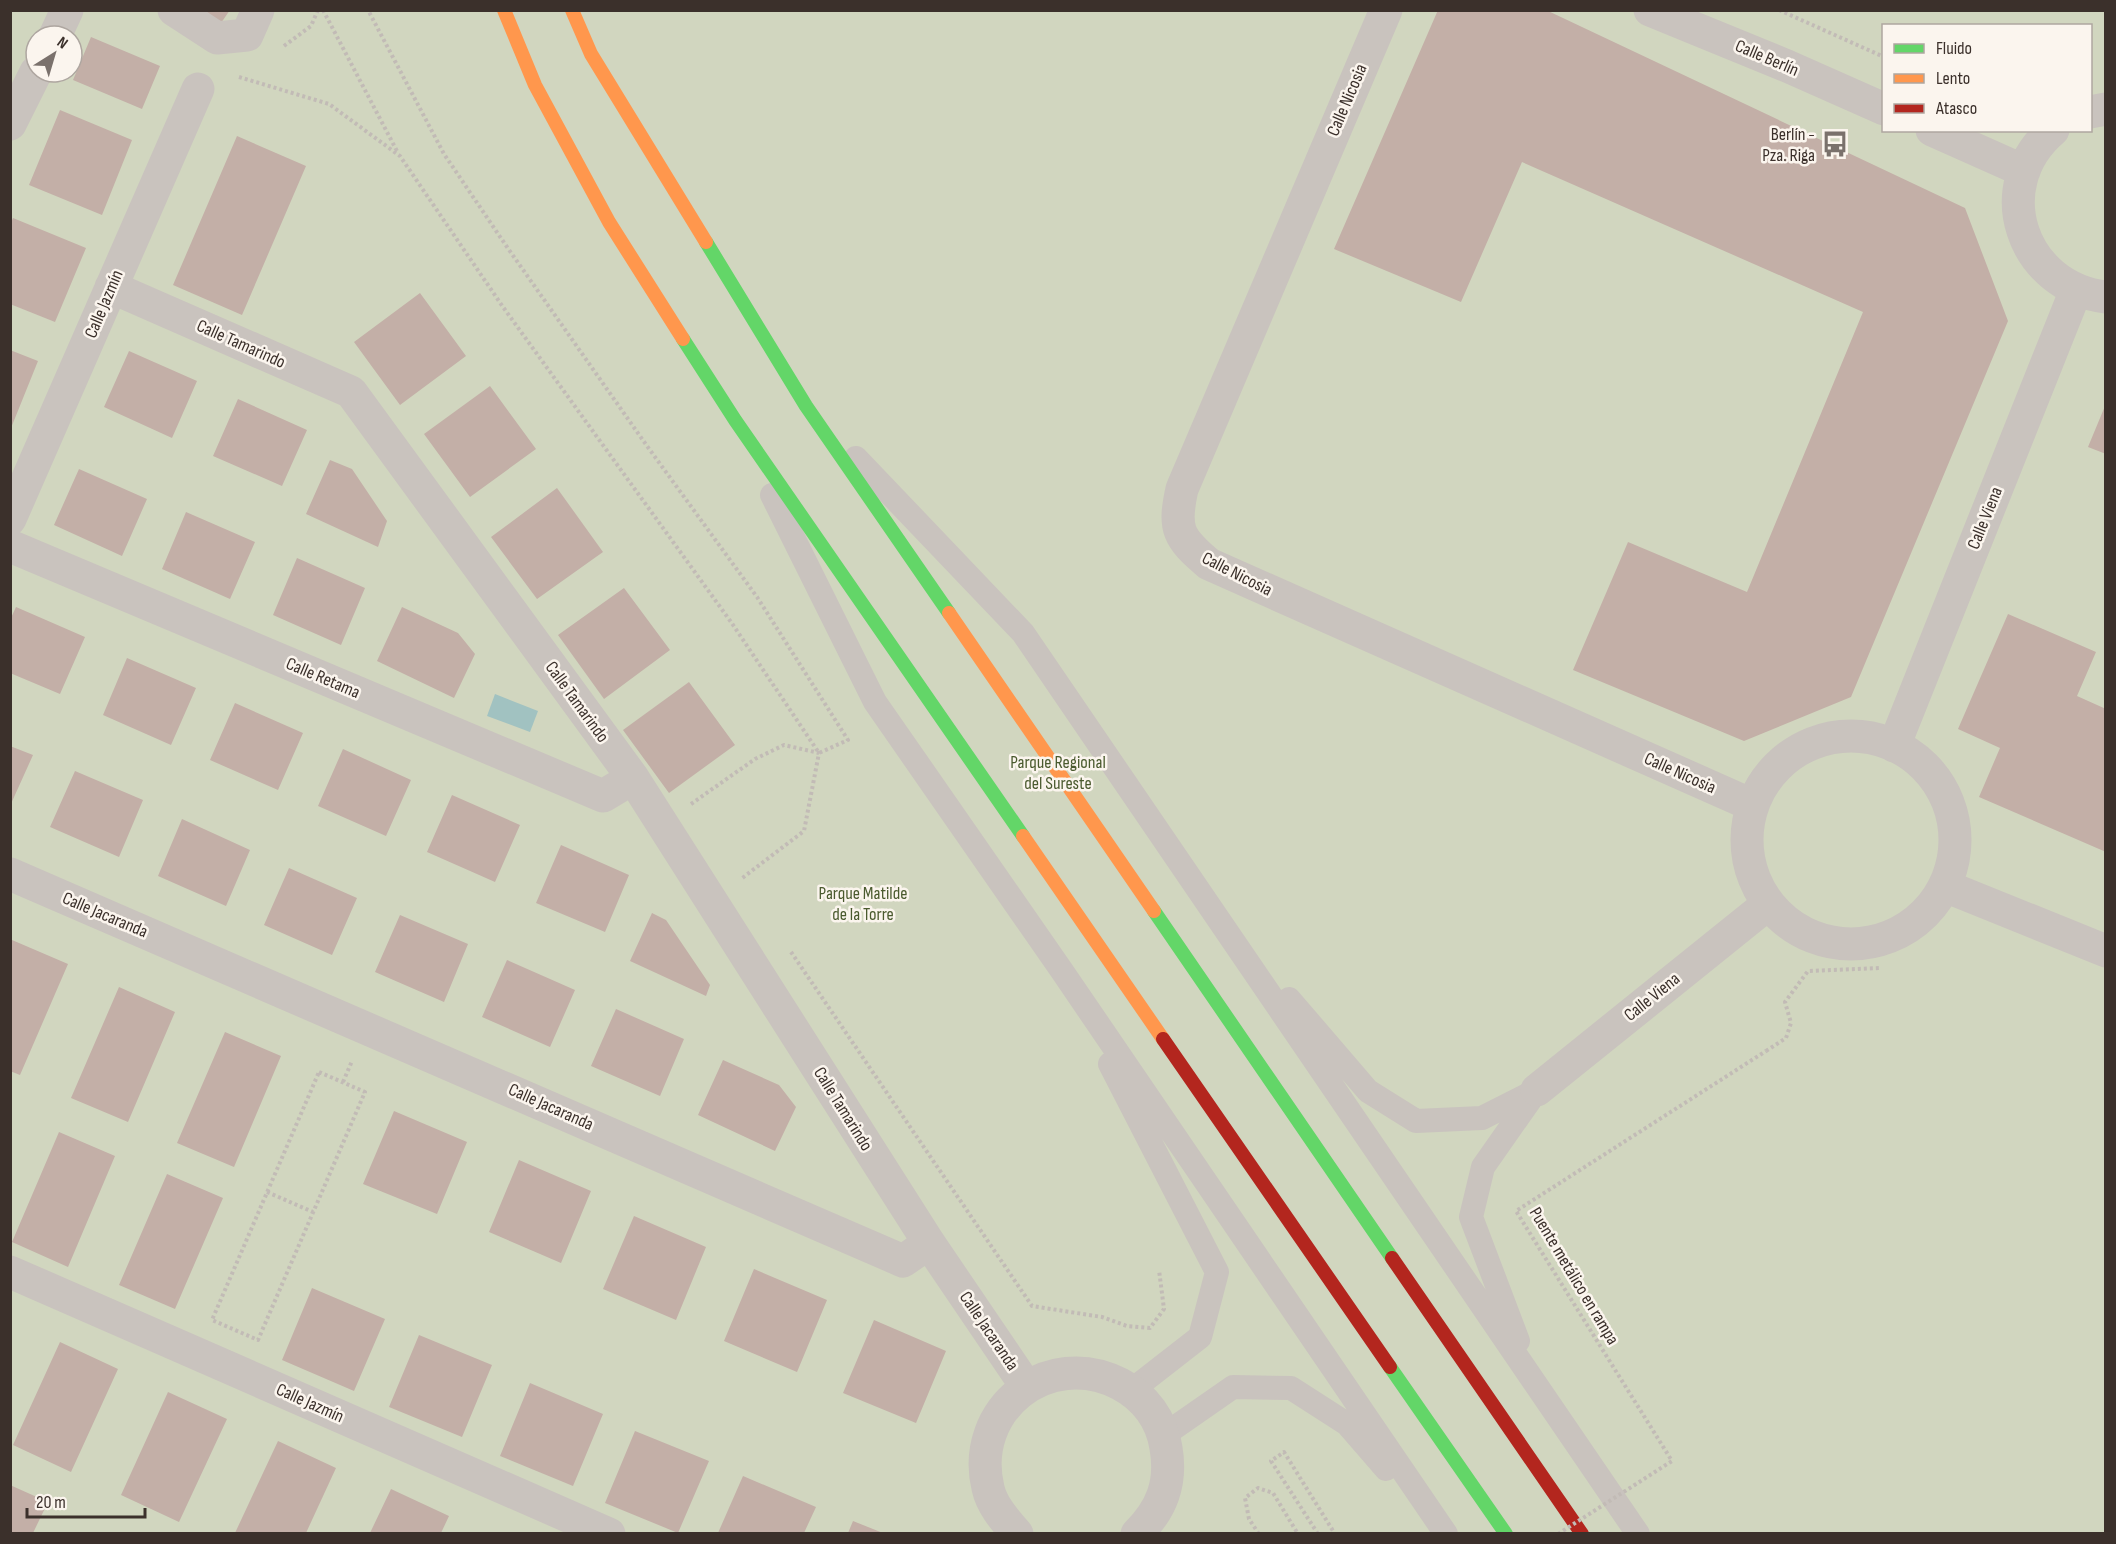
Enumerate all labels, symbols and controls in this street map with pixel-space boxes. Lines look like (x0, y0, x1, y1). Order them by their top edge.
north arrow (24, 24, 84, 84)
legend (1882, 24, 2092, 132)
text: N (53, 33, 71, 53)
street label: Calle Berlín (1732, 35, 1802, 81)
text: Fluido (1936, 38, 1972, 59)
street label: Calle Nicosia (1322, 61, 1372, 139)
text: Lento (1936, 68, 1970, 89)
text: Atasco (1935, 98, 1977, 119)
place label: Berlín - Pza. Riga (1762, 124, 1815, 166)
bus stop icon: Berlín - Pza. Riga (1820, 129, 1850, 159)
street label: Calle Jazmín (80, 267, 128, 341)
street label: Calle Tamarindo (193, 315, 289, 373)
street label: Calle Viena (1963, 484, 2007, 552)
street label: Calle Nicosia (1198, 547, 1276, 601)
street label: Calle Retama (283, 653, 363, 703)
street label: Calle Tamarindo (541, 657, 613, 747)
street label: Calle Nicosia (1641, 748, 1719, 798)
park label: Parque Regional del Sureste (1010, 752, 1106, 794)
park label: Parque Matilde de la Torre (819, 883, 907, 925)
street label: Calle Jacaranda (59, 888, 151, 942)
street label: Calle Viena (1620, 968, 1684, 1026)
street label: Calle Tamarindo (809, 1063, 877, 1155)
street label: Calle Jacaranda (505, 1079, 597, 1135)
street label: Puente metálico en rampa (1525, 1203, 1623, 1349)
street label: Calle Jacaranda (955, 1288, 1023, 1374)
street label: Calle Jazmín (273, 1379, 347, 1427)
scale bar (27, 1481, 146, 1519)
text: 20 m (36, 1492, 66, 1513)

